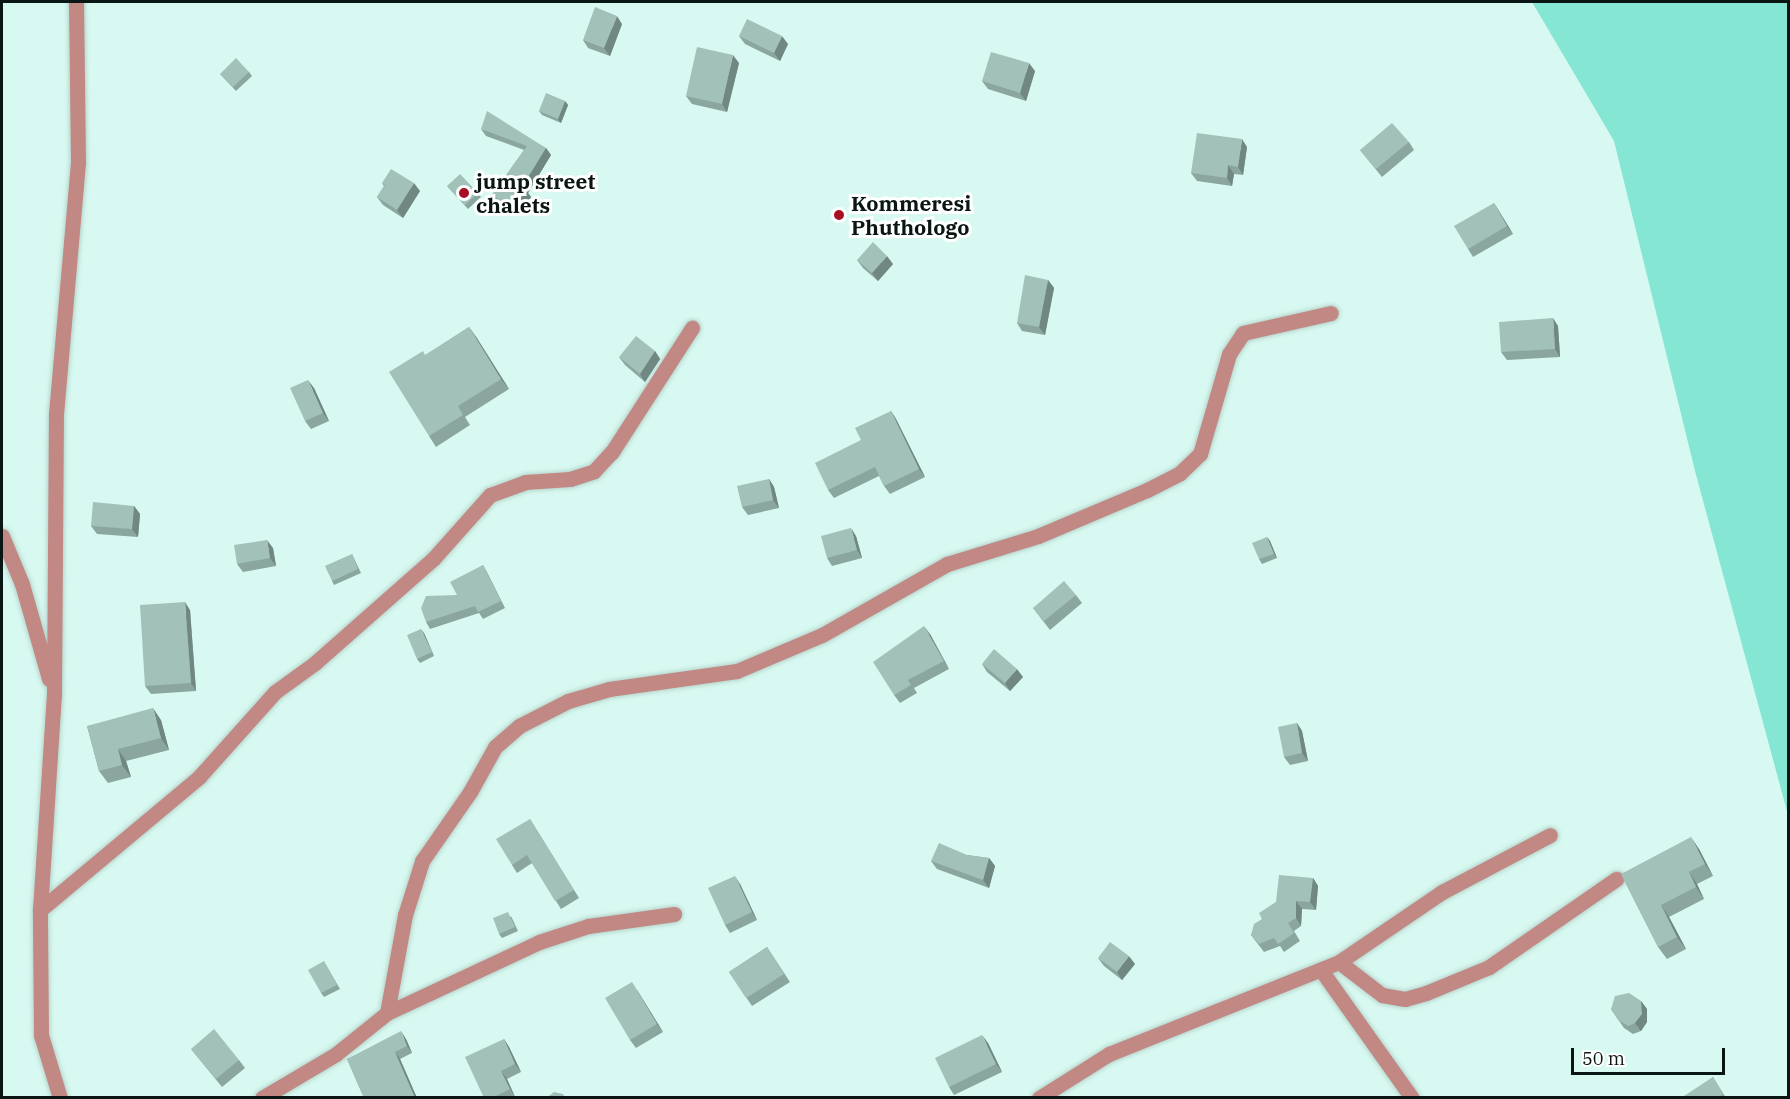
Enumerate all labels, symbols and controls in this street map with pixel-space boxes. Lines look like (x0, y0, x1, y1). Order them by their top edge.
place label: jump street chalets (476, 168, 595, 218)
marker: jump street chalets (457, 186, 471, 200)
place label: Kommeresi Phuthologo (851, 190, 971, 240)
marker: Kommeresi Phuthologo (832, 208, 846, 222)
scale bar (1574, 1036, 1728, 1074)
text: 50 m (1582, 1047, 1625, 1070)

